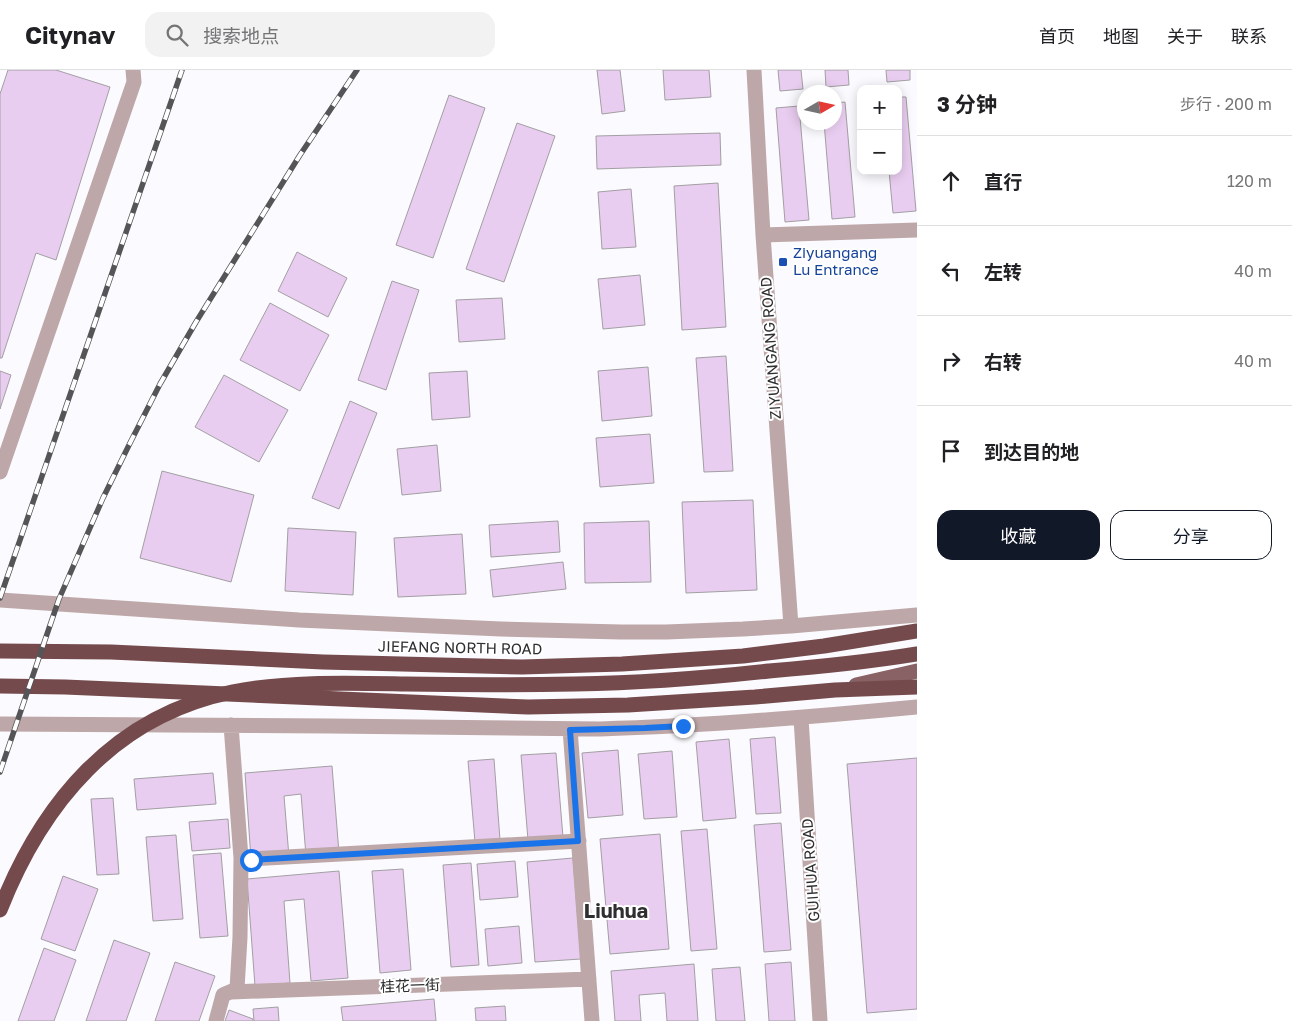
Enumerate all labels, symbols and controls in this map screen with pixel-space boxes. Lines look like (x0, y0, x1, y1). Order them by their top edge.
search box (145, 12, 495, 57)
text: Citynav (25, 20, 115, 49)
icon: search (163, 21, 191, 49)
text: 搜索地点 (203, 24, 279, 47)
text: 首页 (1039, 25, 1075, 47)
text: 地图 (1103, 25, 1139, 47)
text: 关于 (1167, 25, 1203, 47)
text: 联系 (1231, 25, 1267, 47)
north arrow (797, 85, 842, 130)
map controls (857, 85, 902, 175)
button: + (857, 85, 902, 130)
text: 3 分钟 (937, 91, 997, 117)
text: 步行 · 200 m (1180, 94, 1272, 114)
button: − (857, 130, 902, 175)
icon: ahead (937, 167, 965, 195)
text: 直行 (984, 170, 1022, 193)
text: 120 m (1227, 171, 1272, 191)
place label: Ziyuangang Lu Entrance (793, 243, 879, 278)
marker: Ziyuangang Lu Entrance (777, 256, 789, 268)
icon: left (937, 257, 965, 285)
text: 左转 (984, 260, 1022, 283)
text: 40 m (1234, 261, 1272, 281)
street label: ZIYUANGANG ROAD (756, 276, 784, 420)
icon: right (937, 347, 965, 375)
text: 右转 (984, 350, 1022, 373)
text: 40 m (1234, 351, 1272, 371)
icon: arrive (937, 437, 965, 465)
text: 到达目的地 (984, 440, 1079, 463)
button: 收藏 (937, 510, 1100, 560)
button: 分享 (1110, 510, 1272, 560)
street label: JIEFANG NORTH ROAD (378, 637, 542, 657)
route end (672, 715, 695, 738)
street label: GUIHUA ROAD (797, 818, 823, 922)
route start (240, 849, 263, 872)
district label: Liuhua (584, 898, 648, 922)
street label: 桂花一街 (380, 975, 440, 995)

